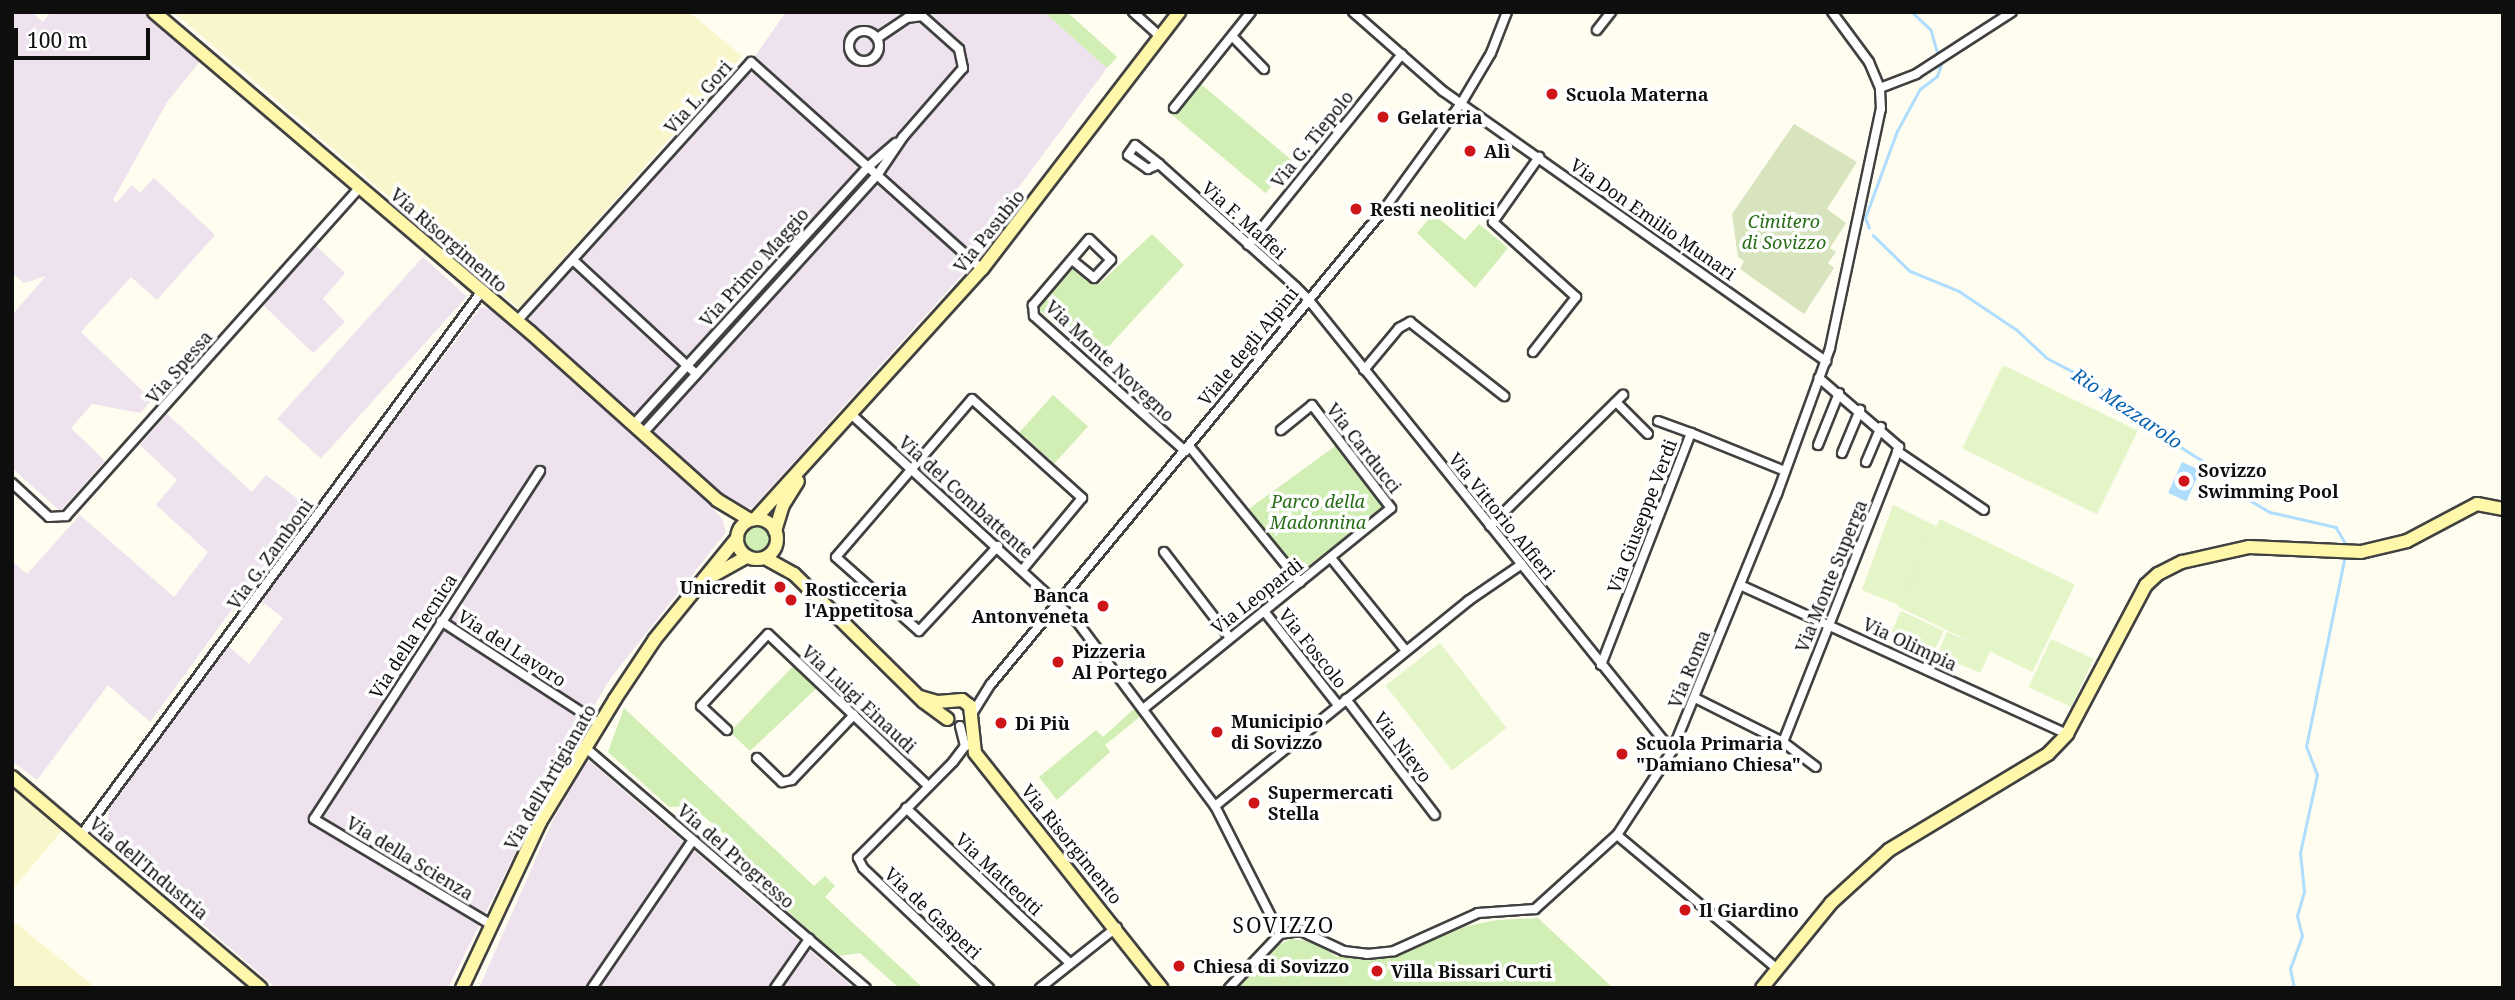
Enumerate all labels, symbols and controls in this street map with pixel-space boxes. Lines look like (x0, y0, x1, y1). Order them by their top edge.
scale bar (18, 14, 154, 58)
text: 100 m (27, 26, 88, 54)
street label: Via L. Gori (660, 56, 736, 138)
place label: Scuola Materna (1566, 83, 1709, 105)
street label: Via G. Tiepolo (1266, 86, 1358, 192)
marker: Scuola Materna (1544, 86, 1560, 102)
place label: Gelateria (1397, 106, 1482, 128)
marker: Gelateria (1375, 109, 1391, 125)
place label: Alì (1484, 140, 1510, 162)
marker: Alì (1462, 143, 1478, 159)
street label: Via Don Emilio Munari (1566, 154, 1740, 284)
street label: Via F. Maffei (1198, 177, 1290, 263)
street label: Via Risorgimento (386, 183, 512, 297)
street label: Via Pasubio (949, 185, 1029, 277)
place label: Resti neolitici (1370, 198, 1496, 220)
marker: Resti neolitici (1348, 201, 1364, 217)
street label: Via Primo Maggio (695, 203, 813, 331)
park label: Cimitero di Sovizzo (1742, 211, 1826, 254)
street label: Viale degli Alpini (1193, 282, 1303, 410)
street label: Via Monte Novegno (1041, 296, 1179, 426)
street label: Via Spessa (141, 326, 217, 408)
water label: Rio Mezzarolo (2068, 364, 2186, 454)
street label: Via Carducci (1322, 399, 1406, 497)
street label: Via del Combattente (894, 431, 1038, 563)
street label: Via Giuseppe Verdi (1603, 436, 1681, 596)
street label: Via Vittorio Alfieri (1444, 448, 1560, 584)
place label: Sovizzo Swimming Pool (2198, 460, 2339, 503)
marker: Sovizzo Swimming Pool (2176, 473, 2192, 489)
park label: Parco della Madonnina (1270, 491, 1366, 534)
street label: Via G. Zamboni (223, 495, 317, 613)
street label: Via Monte Superga (1791, 497, 1871, 655)
street label: Via Leopardi (1207, 553, 1307, 639)
street label: Via della Tecnica (365, 570, 461, 702)
place label: Unicredit (680, 576, 766, 598)
marker: Unicredit (772, 579, 788, 595)
place label: Rosticceria l'Appetitosa (805, 579, 914, 622)
place label: Banca Antonveneta (971, 585, 1089, 628)
marker: Rosticceria l'Appetitosa (783, 592, 799, 608)
marker: Banca Antonveneta (1095, 598, 1111, 614)
street label: Via Foscolo (1274, 604, 1352, 692)
street label: Via del Lavoro (454, 605, 570, 691)
street label: Via Olimpia (1859, 613, 1961, 675)
street label: Via Roma (1664, 627, 1714, 711)
street label: Via Luigi Einaudi (797, 641, 921, 757)
place label: Pizzeria Al Portego (1072, 641, 1167, 684)
marker: Pizzeria Al Portego (1050, 654, 1066, 670)
street label: Via dell'Artigianato (500, 700, 600, 854)
street label: Via Nievo (1370, 707, 1436, 787)
place label: Municipio di Sovizzo (1231, 711, 1323, 754)
place label: Di Più (1015, 712, 1070, 734)
marker: Di Più (993, 715, 1009, 731)
marker: Municipio di Sovizzo (1209, 724, 1225, 740)
place label: Scuola Primaria "Damiano Chiesa" (1636, 733, 1801, 776)
marker: Scuola Primaria "Damiano Chiesa" (1614, 746, 1630, 762)
street label: Via Risorgimento (1017, 780, 1127, 908)
place label: Supermercati Stella (1268, 782, 1393, 824)
marker: Supermercati Stella (1246, 795, 1262, 811)
street label: Via del Progresso (673, 799, 799, 913)
street label: Via dell'Industria (85, 812, 213, 924)
street label: Via della Scienza (343, 812, 477, 904)
street label: Via Matteotti (951, 828, 1047, 920)
street label: Via de Gasperi (880, 863, 986, 963)
place label: Il Giardino (1699, 899, 1799, 921)
marker: Il Giardino (1677, 902, 1693, 918)
district label: SOVIZZO (1233, 912, 1335, 938)
place label: Chiesa di Sovizzo (1193, 955, 1349, 977)
marker: Chiesa di Sovizzo (1171, 958, 1187, 974)
place label: Villa Bissari Curti (1391, 960, 1552, 982)
marker: Villa Bissari Curti (1369, 963, 1385, 979)

